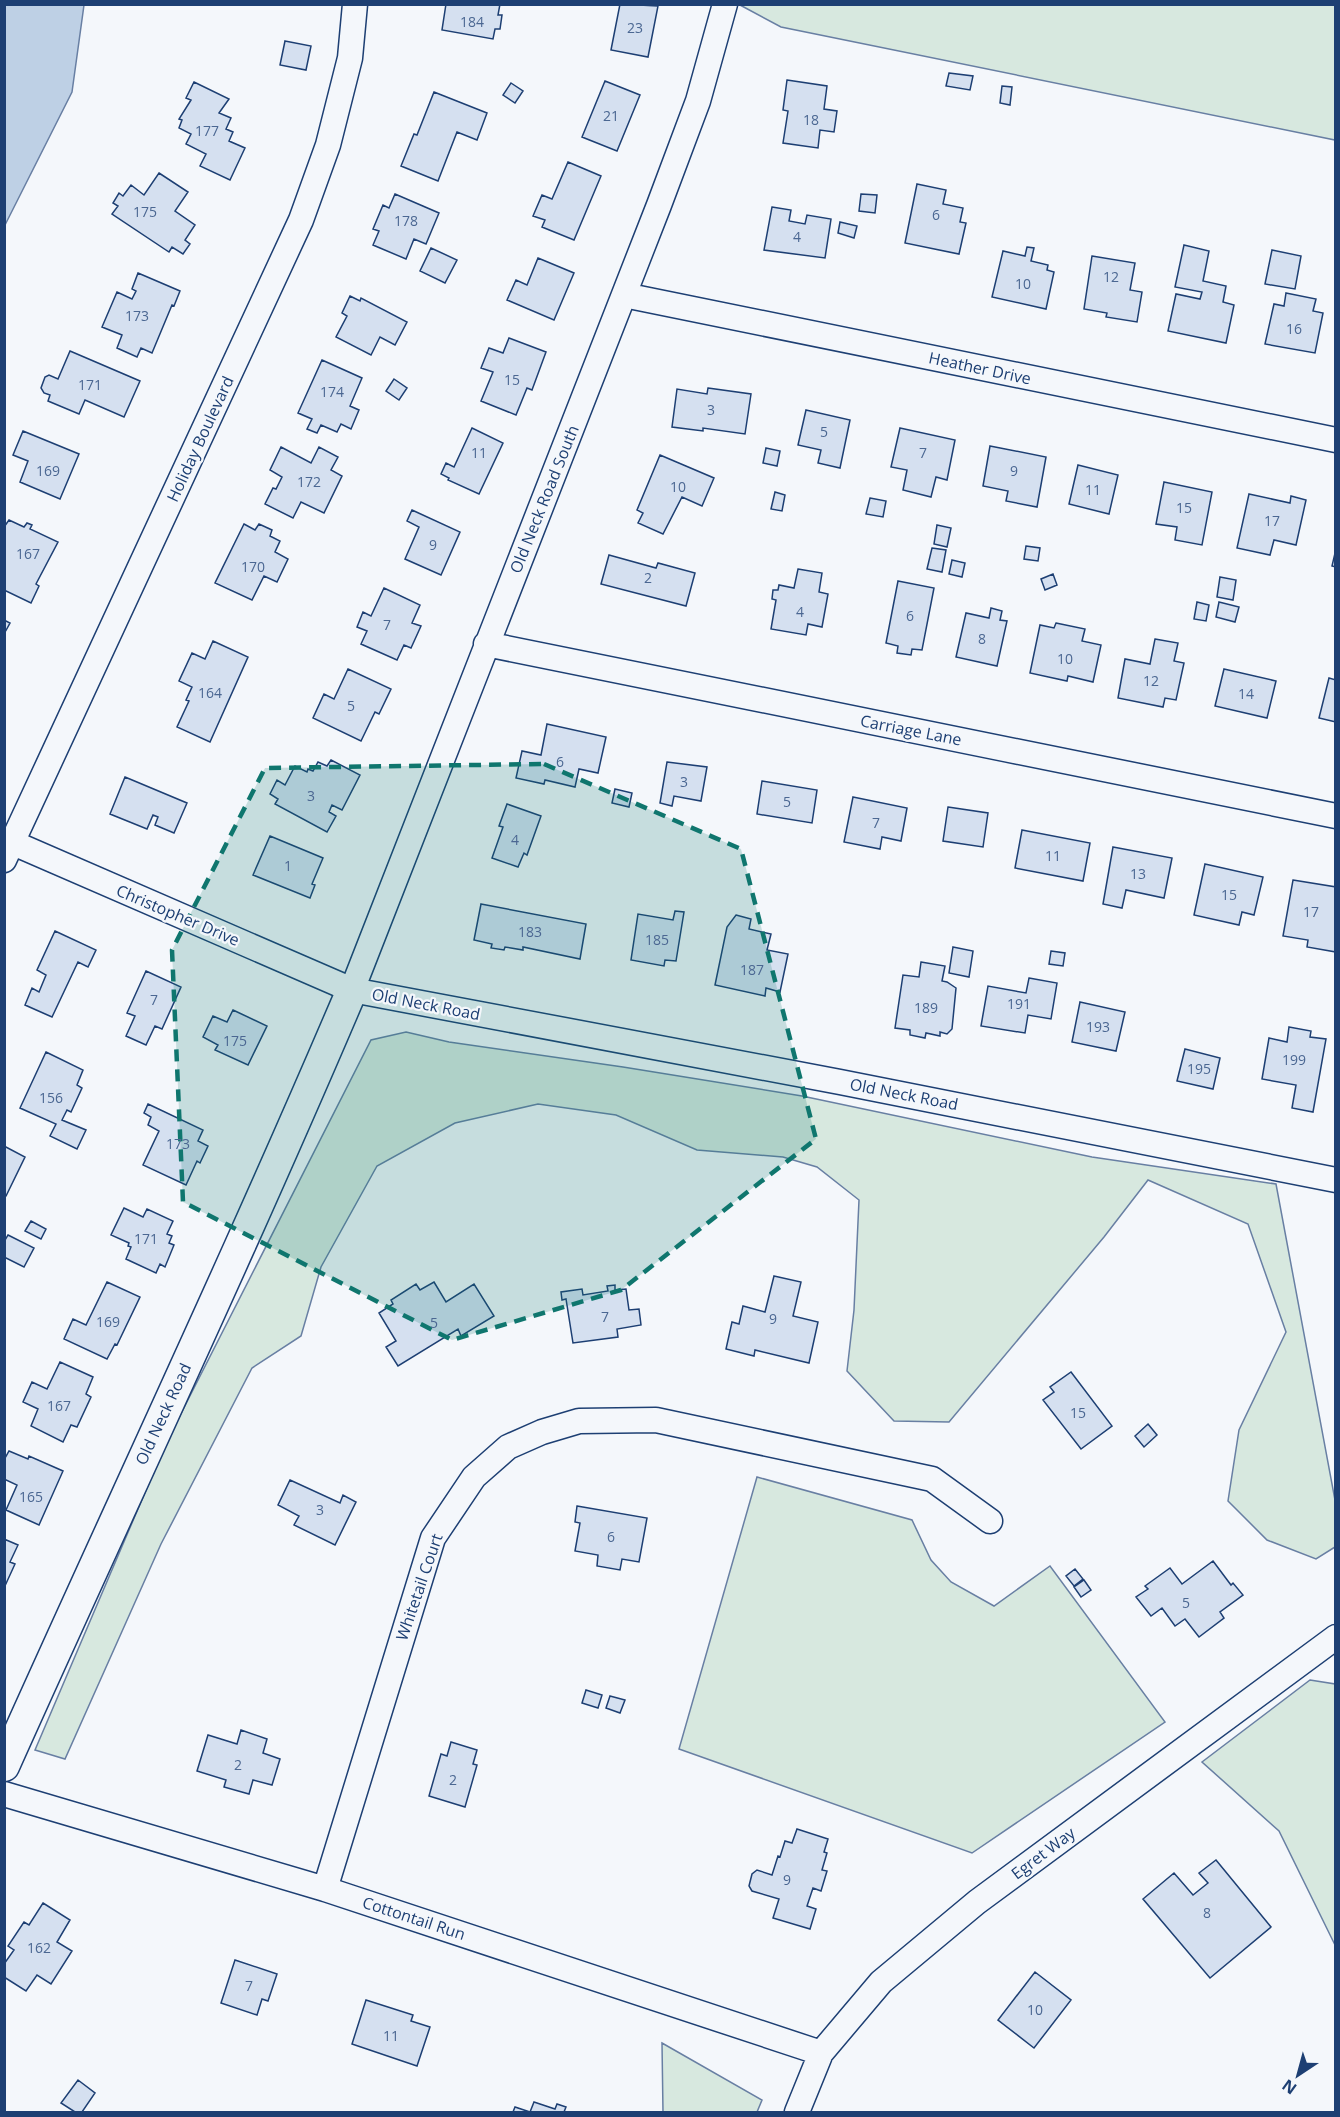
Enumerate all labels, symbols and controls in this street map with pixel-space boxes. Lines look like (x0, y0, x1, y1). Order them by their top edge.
house number: 184 (460, 12, 484, 31)
house number: 23 (627, 18, 643, 37)
house number: 21 (603, 106, 619, 125)
house number: 18 (803, 110, 819, 129)
house number: 177 (195, 121, 219, 140)
house number: 175 (133, 202, 157, 221)
house number: 6 (932, 205, 940, 224)
house number: 178 (394, 211, 418, 230)
house number: 4 (793, 227, 801, 246)
house number: 12 (1103, 267, 1119, 286)
house number: 10 (1015, 274, 1031, 293)
house number: 173 (125, 306, 149, 325)
house number: 16 (1286, 319, 1302, 338)
street label: Heather Drive (927, 346, 1033, 390)
house number: 15 (504, 370, 520, 389)
street label: Holiday Boulevard (161, 373, 239, 505)
house number: 171 (78, 375, 102, 394)
house number: 174 (320, 382, 344, 401)
house number: 3 (707, 400, 715, 419)
street label: Old Neck Road South (504, 422, 584, 576)
house number: 5 (820, 422, 828, 441)
house number: 11 (471, 443, 487, 462)
house number: 7 (919, 443, 927, 462)
house number: 169 (36, 461, 60, 480)
house number: 9 (1010, 461, 1018, 480)
house number: 172 (297, 472, 321, 491)
house number: 10 (670, 477, 686, 496)
house number: 11 (1085, 480, 1101, 499)
house number: 15 (1176, 498, 1192, 517)
house number: 17 (1264, 511, 1280, 530)
house number: 9 (429, 535, 437, 554)
house number: 167 (16, 544, 40, 563)
house number: 170 (241, 557, 265, 576)
house number: 2 (644, 568, 652, 587)
house number: 4 (796, 602, 804, 621)
house number: 6 (906, 606, 914, 625)
house number: 7 (383, 615, 391, 634)
house number: 8 (978, 629, 986, 648)
house number: 10 (1057, 649, 1073, 668)
house number: 12 (1143, 671, 1159, 690)
house number: 164 (198, 683, 222, 702)
house number: 14 (1238, 684, 1254, 703)
house number: 5 (347, 696, 355, 715)
street label: Carriage Lane (858, 709, 964, 751)
house number: 6 (556, 752, 564, 771)
house number: 3 (680, 772, 688, 791)
house number: 3 (307, 786, 315, 805)
house number: 5 (783, 792, 791, 811)
house number: 7 (872, 813, 880, 832)
house number: 4 (511, 830, 519, 849)
house number: 11 (1045, 846, 1061, 865)
house number: 1 (284, 856, 292, 875)
house number: 13 (1130, 864, 1146, 883)
street label: Christopher Drive (113, 879, 243, 951)
house number: 15 (1221, 885, 1237, 904)
house number: 17 (1303, 902, 1319, 921)
house number: 183 (518, 922, 542, 941)
house number: 185 (645, 930, 669, 949)
house number: 187 (740, 960, 764, 979)
street label: Old Neck Road (370, 983, 482, 1025)
house number: 7 (150, 990, 158, 1009)
house number: 191 (1007, 994, 1031, 1013)
house number: 189 (914, 998, 938, 1017)
house number: 193 (1086, 1017, 1110, 1036)
house number: 175 (223, 1031, 247, 1050)
house number: 199 (1282, 1050, 1306, 1069)
house number: 195 (1187, 1059, 1211, 1078)
street label: Old Neck Road (848, 1073, 960, 1115)
house number: 156 (39, 1088, 63, 1107)
house number: 173 (166, 1134, 190, 1153)
house number: 171 (134, 1229, 158, 1248)
house number: 7 (601, 1307, 609, 1326)
house number: 9 (769, 1309, 777, 1328)
house number: 169 (96, 1312, 120, 1331)
house number: 5 (430, 1313, 438, 1332)
street label: Old Neck Road (130, 1360, 196, 1468)
house number: 167 (47, 1396, 71, 1415)
house number: 15 (1070, 1403, 1086, 1422)
house number: 165 (19, 1487, 43, 1506)
house number: 3 (316, 1500, 324, 1519)
house number: 6 (607, 1527, 615, 1546)
street label: Whitetail Court (390, 1530, 448, 1643)
house number: 5 (1182, 1593, 1190, 1612)
house number: 2 (234, 1755, 242, 1774)
house number: 2 (449, 1770, 457, 1789)
street label: Egret Way (1007, 1821, 1080, 1884)
house number: 9 (783, 1870, 791, 1889)
street label: Cottontail Run (360, 1891, 468, 1945)
house number: 8 (1203, 1903, 1211, 1922)
house number: 162 (27, 1938, 51, 1957)
house number: 7 (245, 1976, 253, 1995)
house number: 10 (1027, 2000, 1043, 2019)
house number: 11 (383, 2026, 399, 2045)
north arrow (1268, 2045, 1328, 2105)
text: N (1277, 2074, 1301, 2100)

